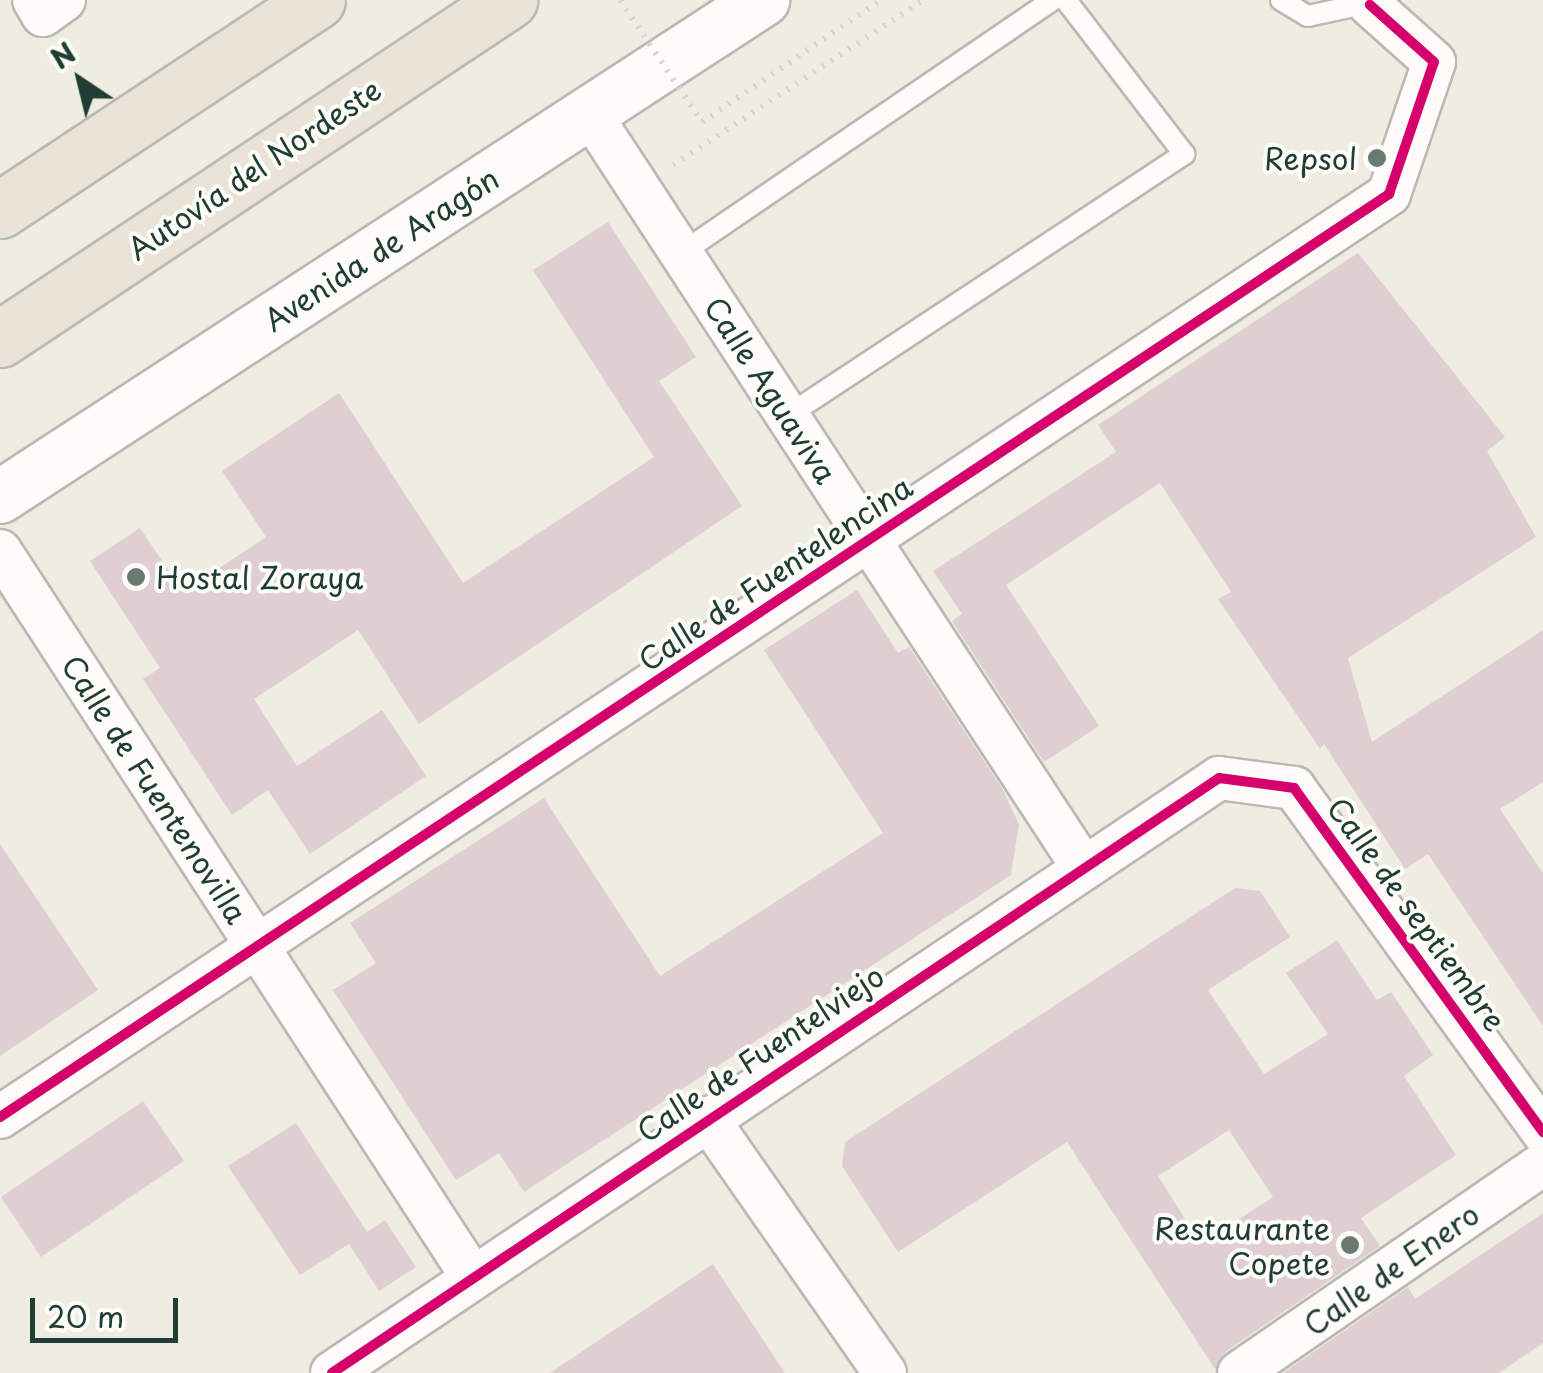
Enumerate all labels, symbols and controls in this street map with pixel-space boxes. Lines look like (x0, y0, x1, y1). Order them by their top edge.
north arrow (30, 30, 130, 130)
text: N (41, 31, 84, 79)
street label: Autovía del Nordeste (119, 70, 389, 268)
place label: Repsol (1264, 140, 1357, 176)
marker: Repsol (1366, 147, 1388, 169)
street label: Avenida de Aragón (257, 159, 505, 339)
street label: Calle Aguaviva (698, 291, 844, 489)
street label: Calle de Fuentelencina (630, 467, 920, 679)
place label: Hostal Zoraya (156, 559, 364, 595)
marker: Hostal Zoraya (125, 566, 147, 588)
street label: Calle de Fuentenovilla (54, 647, 256, 931)
street label: Calle de septiembre (1319, 789, 1515, 1039)
street label: Calle de Fuentelviejo (628, 956, 892, 1150)
street label: Calle de Enero (1295, 1194, 1487, 1344)
place label: Restaurante Copete (1154, 1210, 1330, 1280)
marker: Restaurante Copete (1339, 1234, 1361, 1256)
scale bar (35, 1278, 182, 1340)
text: 20 m (47, 1293, 124, 1338)

